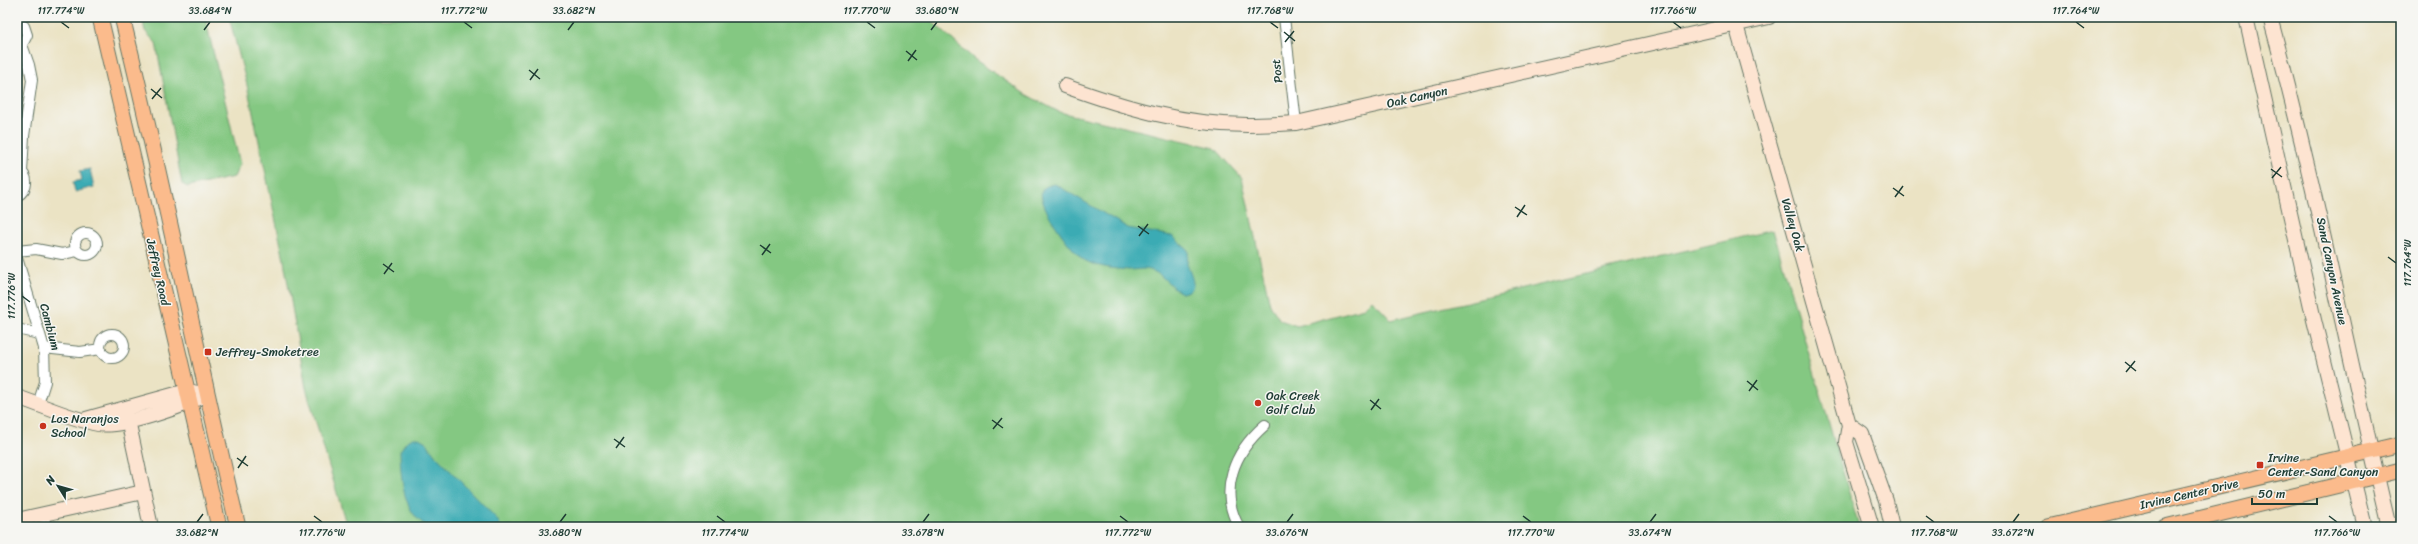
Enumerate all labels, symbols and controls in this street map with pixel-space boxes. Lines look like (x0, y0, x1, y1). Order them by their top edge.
text: 117.774°W (38, 2, 85, 20)
text: 33.684°N (188, 2, 232, 20)
text: 117.772°W (441, 2, 488, 20)
text: 33.682°N (553, 2, 595, 20)
text: 117.770°W (843, 2, 891, 20)
text: 33.680°N (915, 2, 959, 20)
text: 117.768°W (1247, 2, 1294, 20)
text: 117.766°W (1650, 2, 1696, 20)
text: 117.764°W (2053, 2, 2100, 20)
street label: Post (1265, 58, 1289, 84)
street label: Oak Canyon (1384, 79, 1450, 115)
street label: Valley Oak (1775, 196, 1811, 255)
street label: Sand Canyon Avenue (2310, 215, 2354, 327)
street label: Jeffrey Road (139, 235, 177, 308)
text: 117.764°W (2399, 239, 2417, 286)
text: 117.776°W (3, 273, 21, 319)
street label: Cambium (33, 301, 67, 353)
place label: Jeffrey-Smoketree (215, 341, 319, 363)
marker: Jeffrey-Smoketree (203, 347, 213, 357)
place label: Oak Creek Golf Club (1266, 385, 1320, 421)
marker: Oak Creek Golf Club (1253, 398, 1263, 408)
place label: Los Naranjos School (51, 408, 119, 444)
marker: Los Naranjos School (38, 421, 48, 431)
place label: Irvine Center-Sand Canyon (2267, 447, 2379, 483)
marker: Irvine Center-Sand Canyon (2255, 460, 2265, 470)
north arrow (38, 466, 78, 506)
text: N (40, 471, 61, 490)
street label: Irvine Center Drive (2137, 472, 2241, 516)
scale bar (2252, 480, 2317, 506)
text: 50 m (2258, 483, 2285, 505)
text: 33.682°N (176, 524, 218, 542)
text: 117.776°W (299, 524, 345, 542)
text: 33.680°N (538, 524, 582, 542)
text: 117.774°W (702, 524, 749, 542)
text: 33.678°N (902, 524, 944, 542)
text: 117.772°W (1105, 524, 1152, 542)
text: 33.676°N (1266, 524, 1308, 542)
text: 117.770°W (1507, 524, 1555, 542)
text: 33.674°N (1629, 524, 1671, 542)
text: 117.768°W (1911, 524, 1958, 542)
text: 33.672°N (1992, 524, 2034, 542)
text: 117.766°W (2314, 524, 2360, 542)

